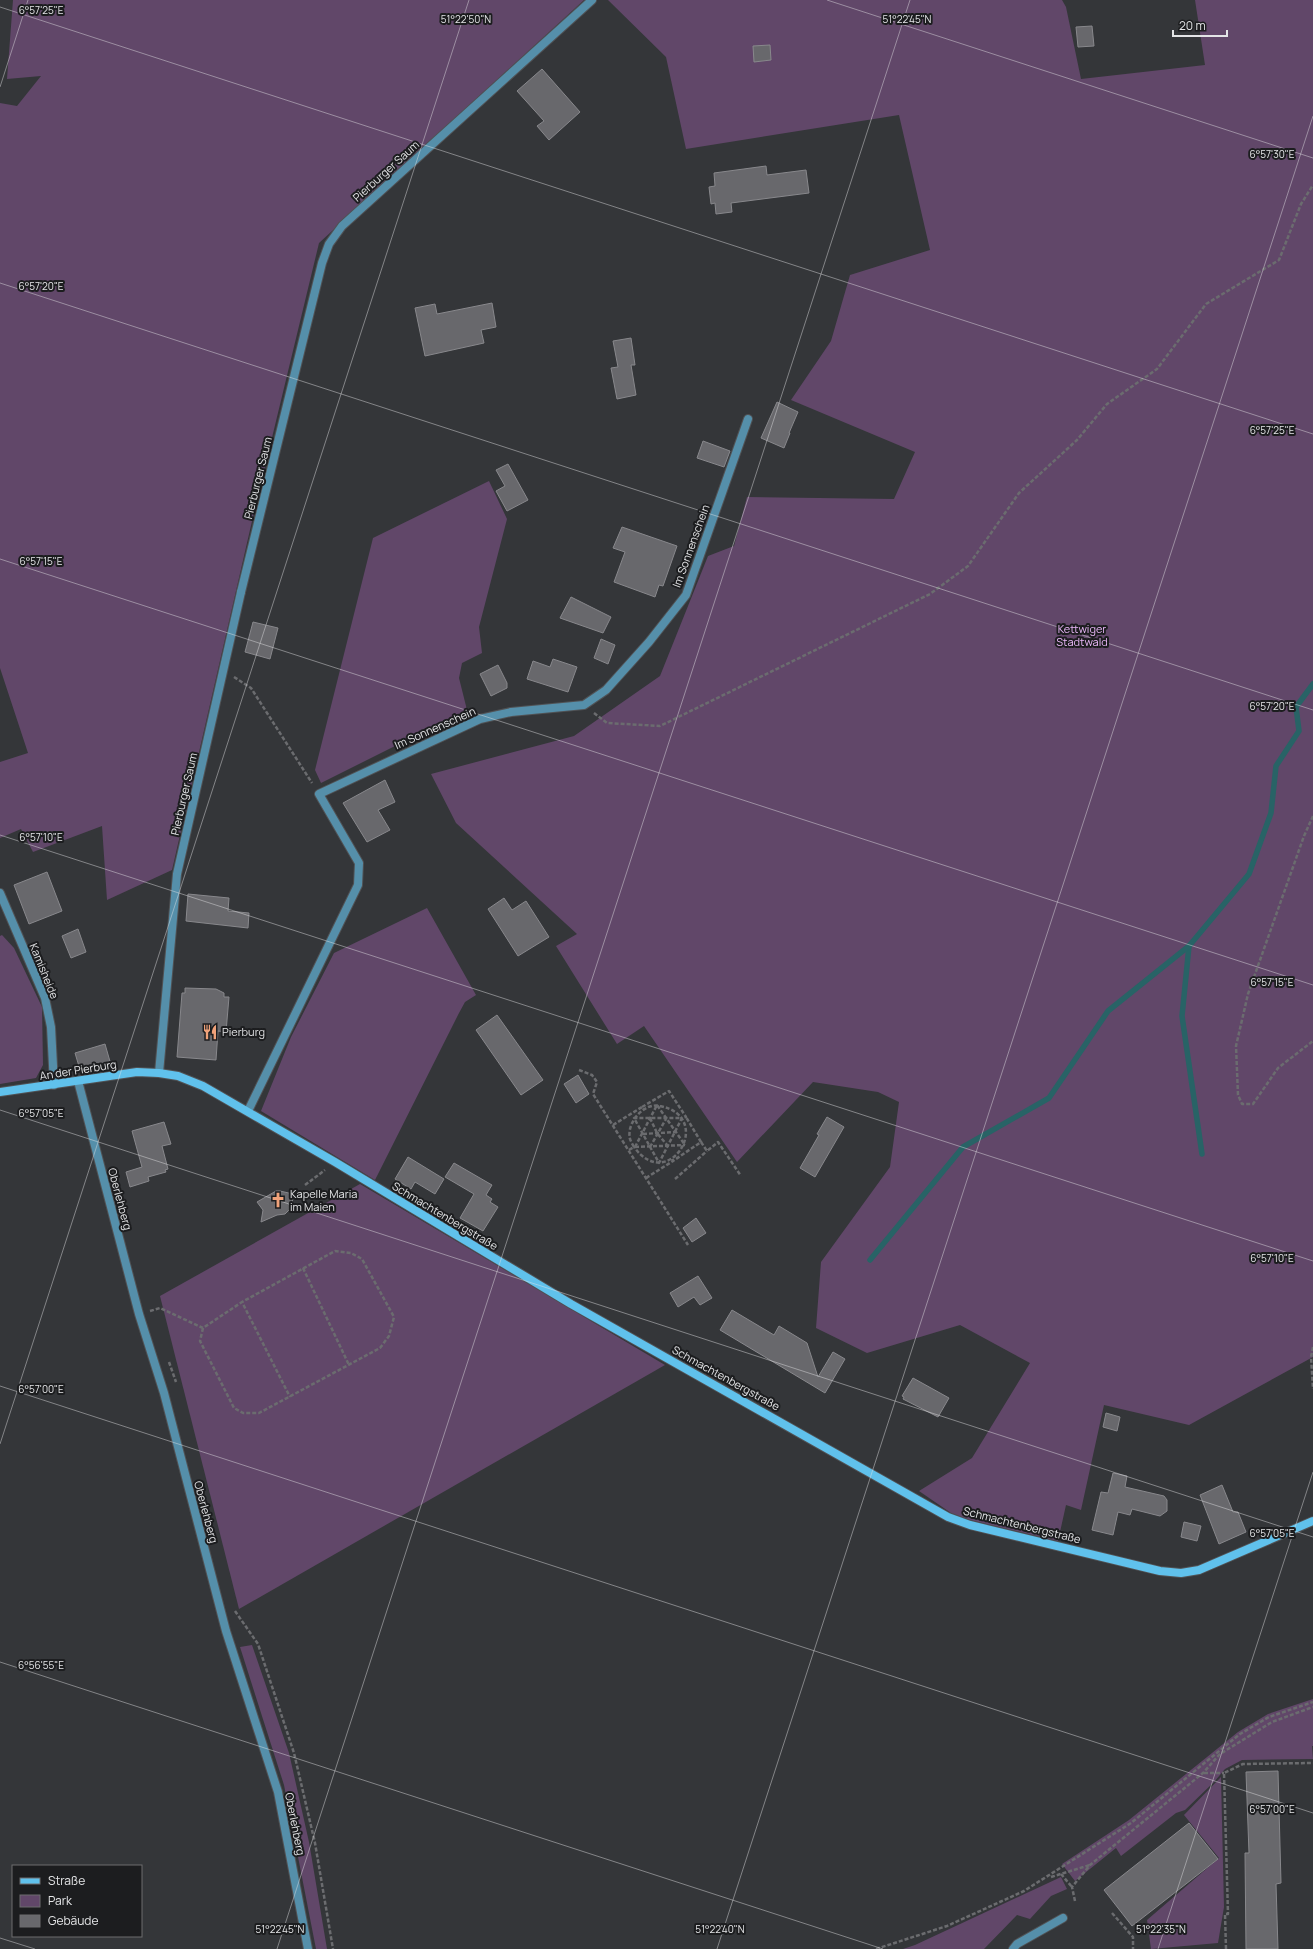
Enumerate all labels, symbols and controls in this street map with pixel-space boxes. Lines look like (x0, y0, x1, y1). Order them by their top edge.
text: 6°57'25"E (19, 3, 64, 17)
text: 51°22'50"N (441, 12, 491, 26)
text: 51°22'45"N (883, 12, 932, 26)
scale bar (1173, 12, 1227, 38)
text: 20 m (1179, 17, 1206, 34)
street label: Pierburger Saum (349, 137, 422, 204)
text: 6°57'30"E (1250, 147, 1295, 161)
text: 6°57'20"E (18, 279, 64, 293)
text: 6°57'25"E (1250, 423, 1295, 437)
street label: Pierburger Saum (240, 435, 275, 521)
street label: Im Sonnenschein (669, 502, 712, 589)
text: 6°57'15"E (20, 554, 63, 568)
park label: Kettwiger Stadtwald (1056, 621, 1108, 649)
text: 6°57'20"E (1249, 699, 1295, 713)
street label: Im Sonnenschein (392, 703, 478, 752)
street label: Pierburger Saum (167, 751, 200, 837)
text: 6°57'10"E (19, 830, 63, 844)
street label: Kamisheide (26, 941, 63, 1001)
text: 6°57'15"E (1251, 975, 1294, 989)
restaurant icon: Pierburg (201, 1023, 219, 1041)
place label: Pierburg (222, 1024, 265, 1039)
street label: An der Pierburg (38, 1056, 117, 1083)
text: 6°57'05"E (18, 1106, 64, 1120)
street label: Oberlehberg (105, 1166, 136, 1232)
street label: Schmachtenbergstraße (390, 1178, 501, 1253)
place label: Kapelle Maria im Maien (290, 1186, 357, 1214)
church icon: Kapelle Maria im Maien (269, 1191, 287, 1209)
text: 6°57'10"E (1250, 1251, 1294, 1265)
street label: Schmachtenbergstraße (670, 1342, 783, 1414)
text: 6°57'00"E (18, 1382, 64, 1396)
street label: Oberlehberg (191, 1479, 222, 1545)
street label: Schmachtenbergstraße (962, 1503, 1083, 1547)
text: 6°57'05"E (1249, 1526, 1295, 1540)
text: 6°56'55"E (18, 1658, 64, 1672)
street label: Oberlehberg (282, 1791, 309, 1857)
text: 6°57'00"E (1249, 1802, 1295, 1816)
legend (12, 1865, 142, 1937)
text: Straße (48, 1872, 85, 1889)
text: Park (48, 1892, 73, 1909)
text: Gebäude (48, 1912, 99, 1929)
text: 51°22'45"N (256, 1922, 305, 1936)
text: 51°22'40"N (695, 1922, 745, 1936)
text: 51°22'35"N (1136, 1922, 1186, 1936)

